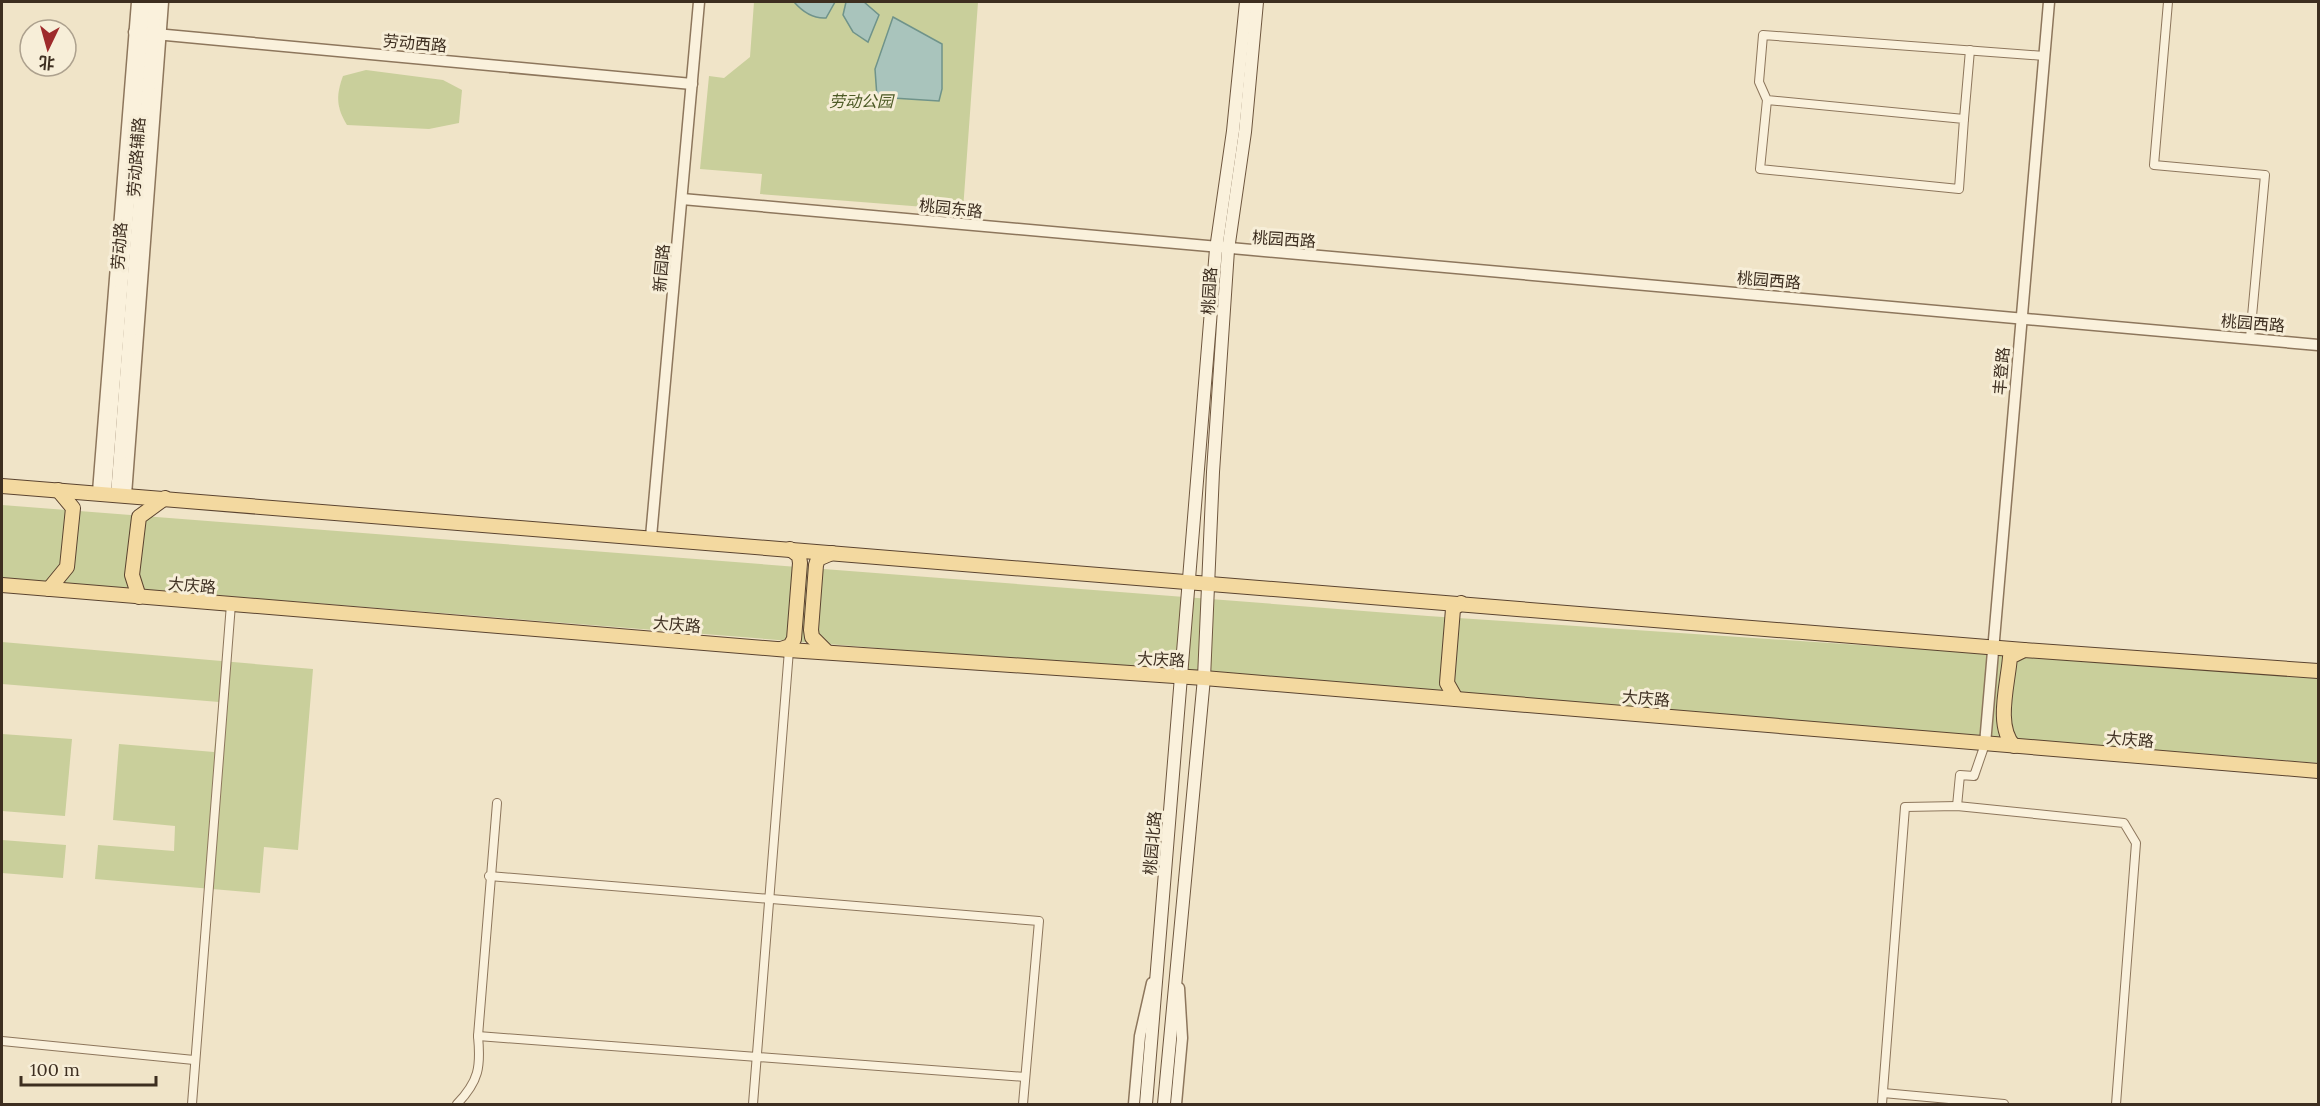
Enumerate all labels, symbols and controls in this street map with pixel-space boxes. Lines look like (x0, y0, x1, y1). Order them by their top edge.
north arrow (18, 18, 78, 78)
street label: 劳动西路 (382, 30, 448, 56)
text: 北 (38, 52, 56, 74)
park label: 劳动公园 (829, 91, 895, 111)
street label: 劳动路辅路 (123, 116, 149, 198)
street label: 桃园东路 (918, 195, 984, 221)
street label: 劳动路 (107, 221, 131, 271)
street label: 桃园西路 (1251, 227, 1317, 251)
street label: 新园路 (649, 243, 673, 293)
street label: 桃园路 (1198, 267, 1220, 315)
street label: 桃园西路 (1736, 267, 1802, 293)
street label: 桃园西路 (2220, 310, 2286, 336)
street label: 丰登路 (1989, 346, 2013, 396)
street label: 大庆路 (167, 573, 217, 597)
street label: 大庆路 (652, 612, 702, 636)
street label: 大庆路 (1137, 648, 1185, 670)
street label: 大庆路 (1621, 686, 1671, 710)
street label: 大庆路 (2105, 727, 2155, 751)
street label: 桃园北路 (1139, 810, 1165, 876)
scale bar (21, 1049, 156, 1087)
text: 100 m (30, 1058, 80, 1081)

